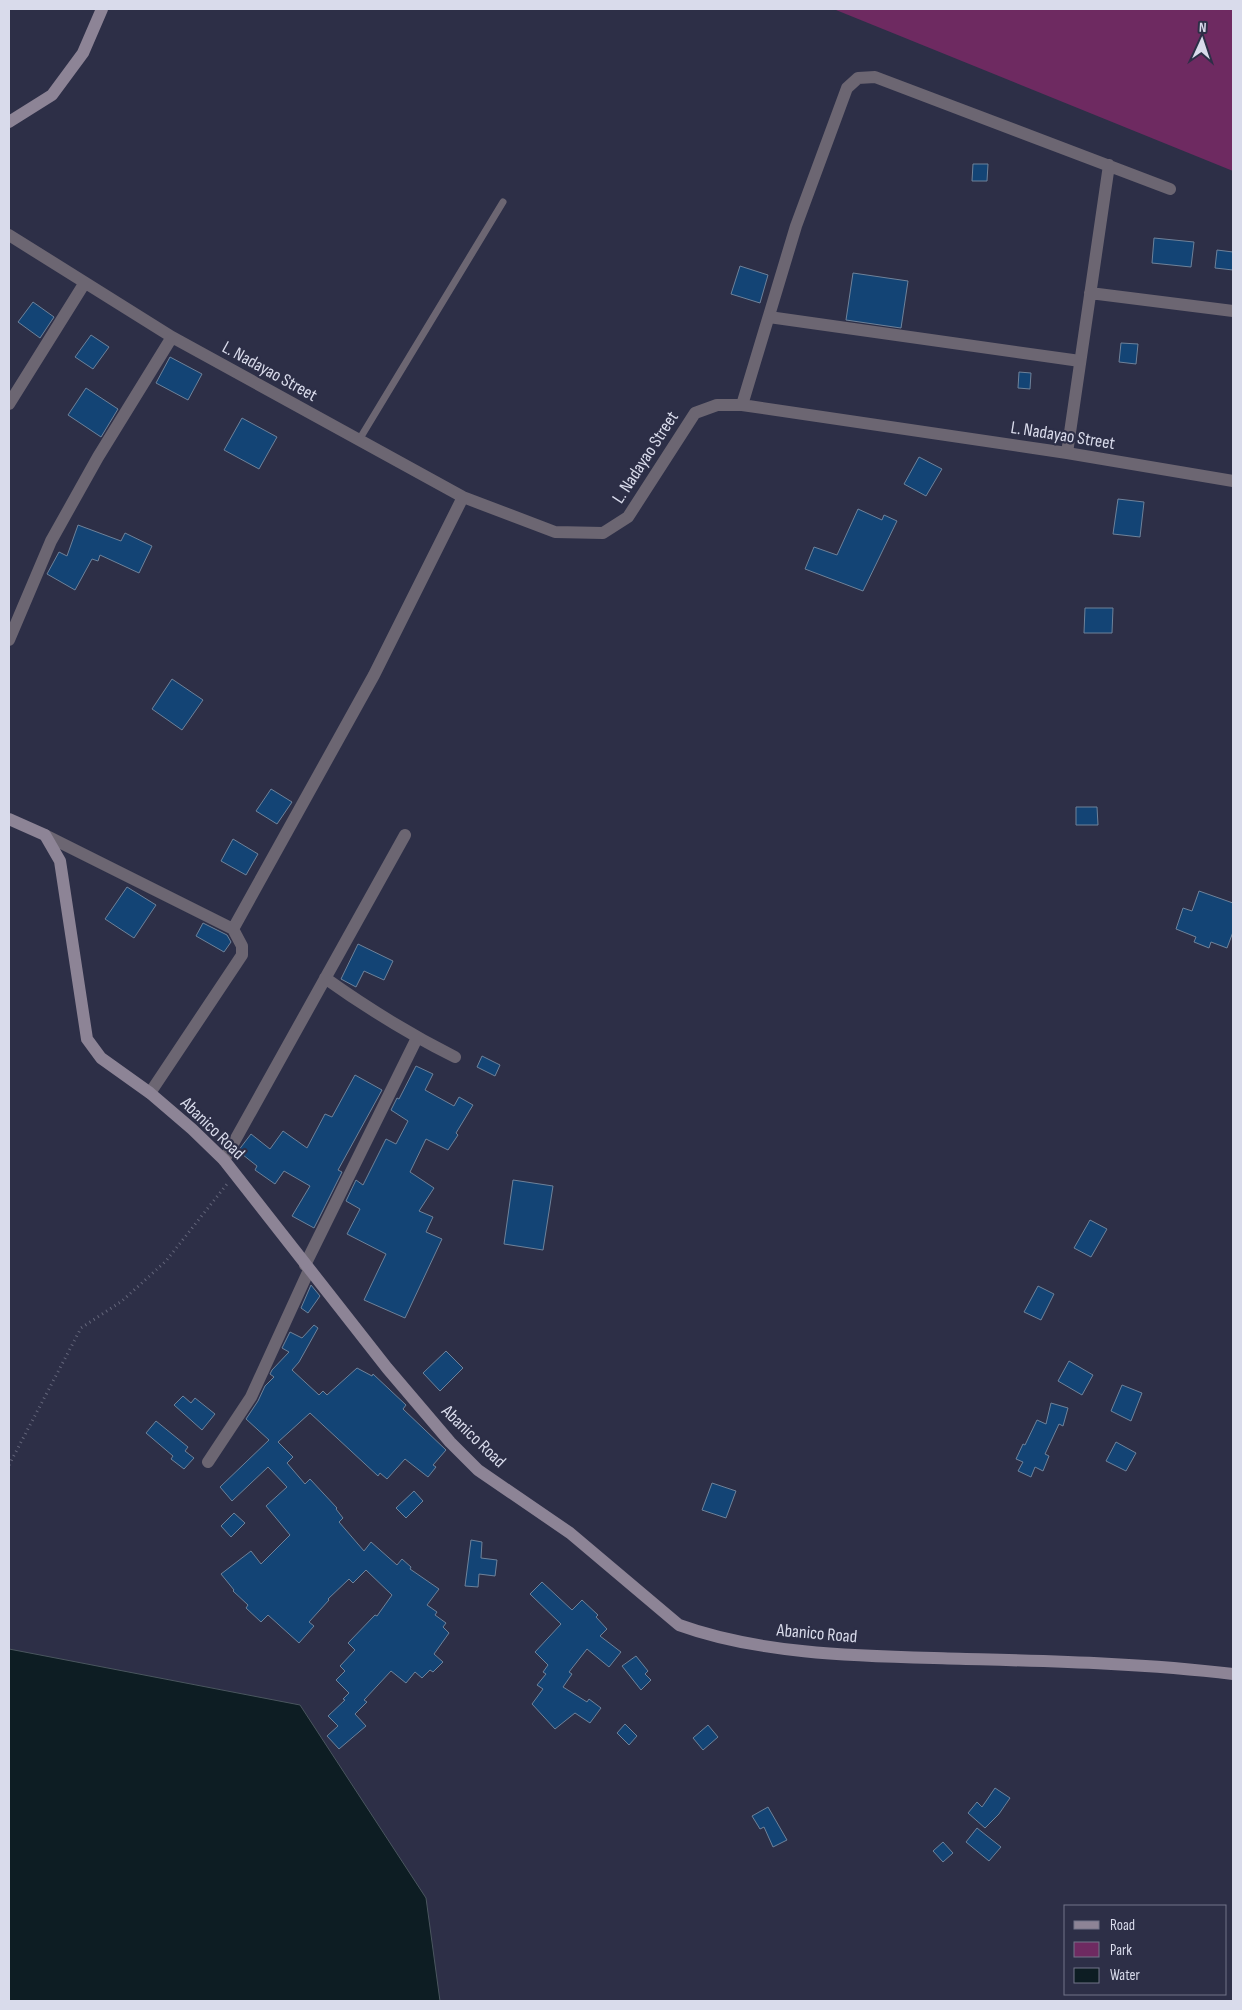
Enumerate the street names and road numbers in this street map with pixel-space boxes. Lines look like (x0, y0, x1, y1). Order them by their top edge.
street label: L. Nadayao Street (219, 337, 321, 406)
street label: L. Nadayao Street (608, 407, 683, 507)
street label: L. Nadayao Street (1009, 417, 1117, 454)
street label: Abanico Road (176, 1092, 249, 1164)
street label: Abanico Road (437, 1400, 510, 1472)
street label: Abanico Road (775, 1619, 858, 1647)

